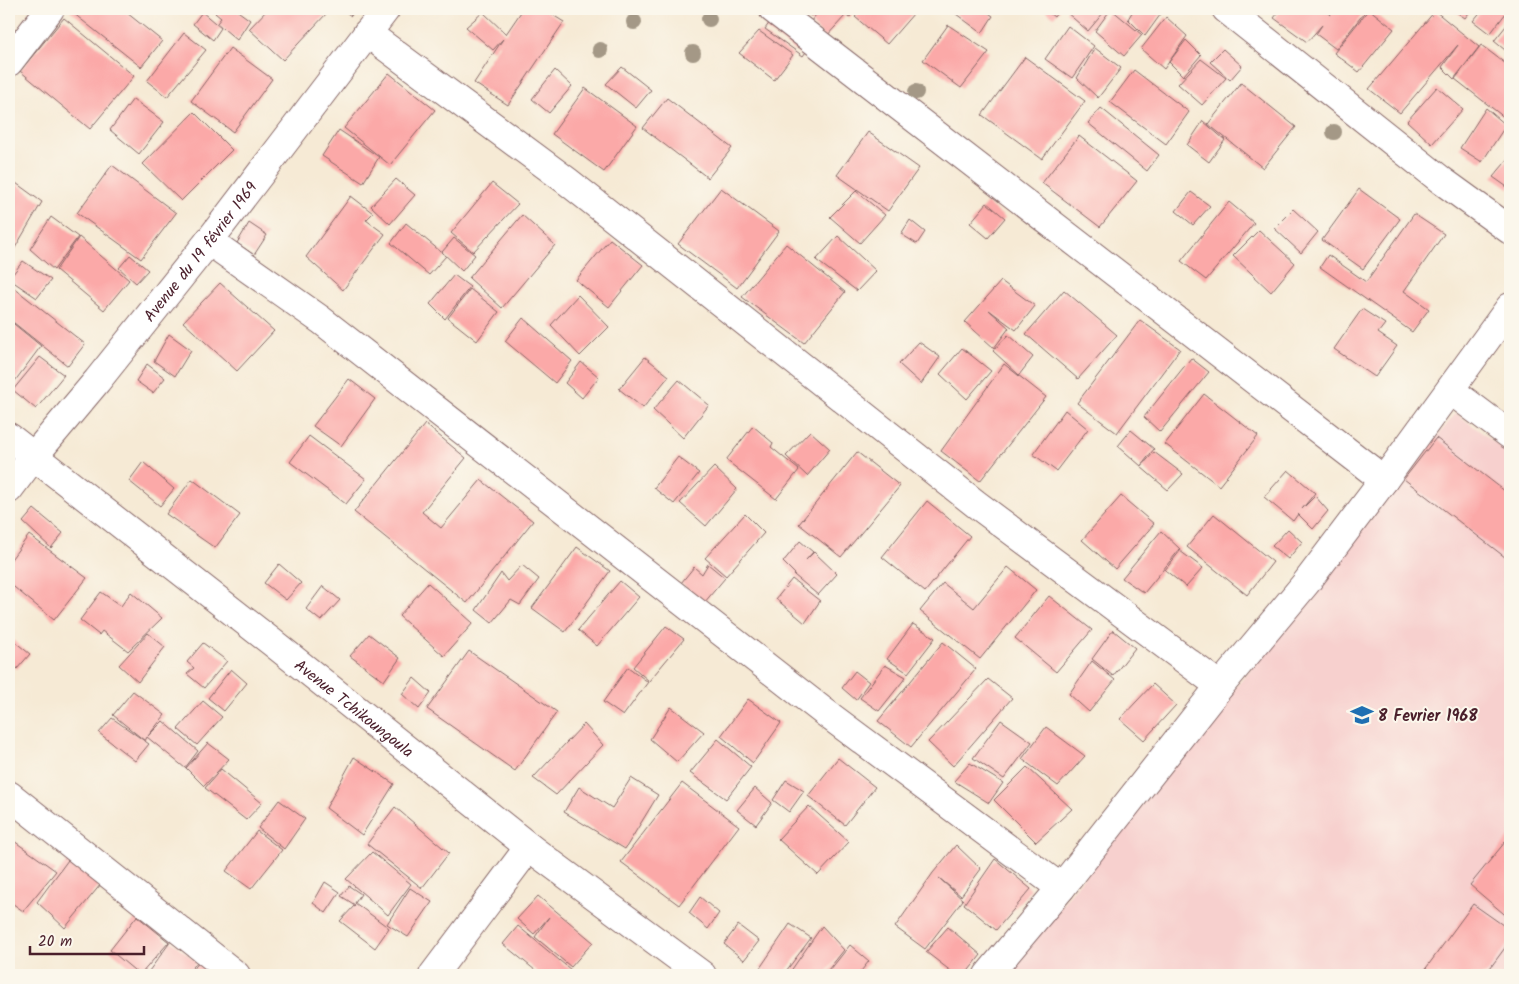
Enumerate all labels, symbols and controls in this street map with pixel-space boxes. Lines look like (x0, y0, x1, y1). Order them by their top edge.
street label: Avenue du 19 février 1969 (138, 177, 264, 328)
street label: Avenue Tchikoungoula (288, 654, 419, 765)
school or university icon: 8 Fevrier 1968 (1349, 702, 1375, 728)
place label: 8 Fevrier 1968 (1378, 704, 1478, 729)
scale bar (30, 924, 144, 956)
text: 20 m (38, 930, 72, 954)

